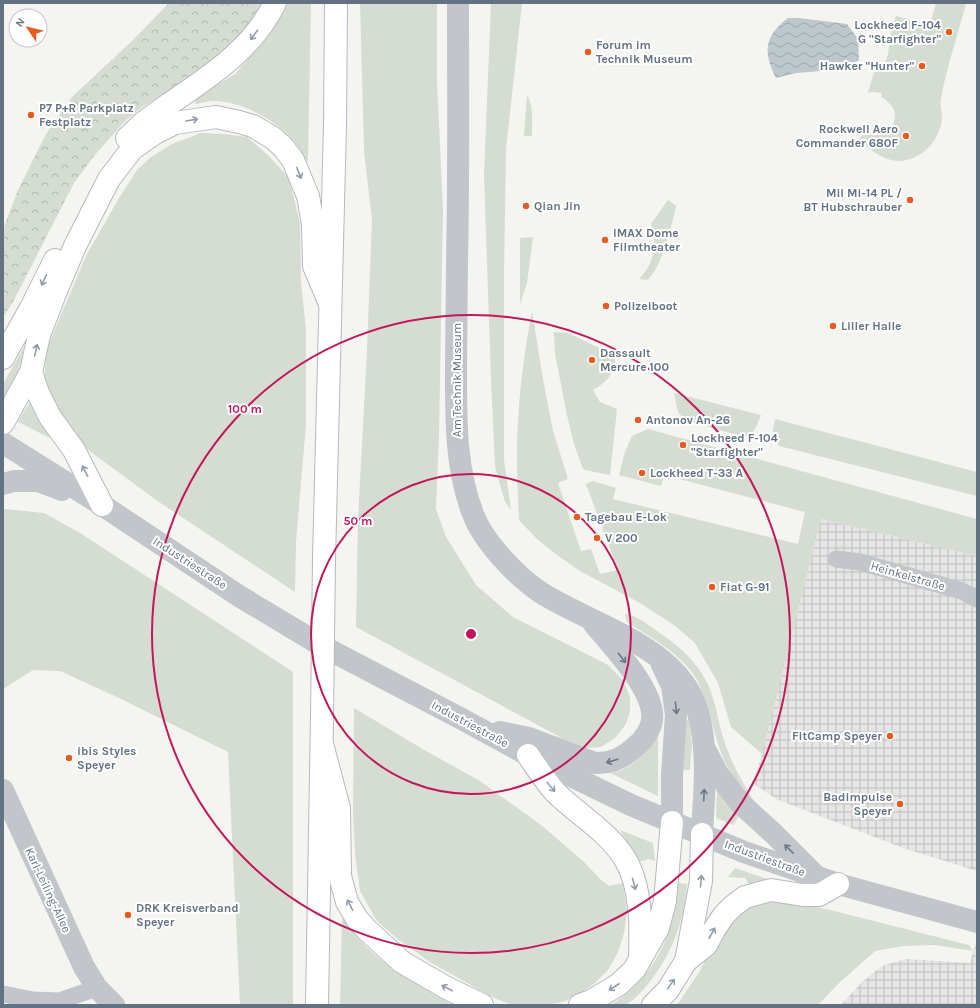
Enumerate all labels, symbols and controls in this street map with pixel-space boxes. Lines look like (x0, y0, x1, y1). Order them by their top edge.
north arrow (8, 8, 48, 48)
text: N (13, 16, 28, 30)
place label: Lockheed F-104 G "Starfighter" (854, 18, 941, 46)
marker: Lockheed F-104 G "Starfighter" (944, 27, 954, 37)
one-way arrow (249, 30, 258, 41)
place label: Forum im Technik Museum (596, 38, 693, 66)
marker: Forum im Technik Museum (583, 47, 593, 57)
place label: Hawker "Hunter" (820, 59, 914, 73)
marker: Hawker "Hunter" (917, 61, 927, 71)
place label: P7 P+R Parkplatz Festplatz (39, 101, 134, 129)
marker: P7 P+R Parkplatz Festplatz (26, 110, 36, 120)
one-way arrow (185, 116, 198, 124)
place label: Rockwell Aero Commander 680F (796, 122, 898, 150)
marker: Rockwell Aero Commander 680F (901, 131, 911, 141)
one-way arrow (295, 167, 303, 179)
place label: Mil Mi-14 PL / BT Hubschrauber (804, 186, 902, 214)
marker: Mil Mi-14 PL / BT Hubschrauber (905, 195, 915, 205)
place label: Qian Jin (534, 199, 580, 213)
marker: Qian Jin (521, 201, 531, 211)
place label: IMAX Dome Filmtheater (613, 226, 680, 254)
marker: IMAX Dome Filmtheater (600, 235, 610, 245)
one-way arrow (40, 274, 48, 286)
place label: Polizeiboot (614, 299, 678, 313)
marker: Polizeiboot (601, 301, 611, 311)
place label: Liller Halle (841, 319, 901, 333)
marker: Liller Halle (828, 321, 838, 331)
street label: Am Technik Museum (450, 323, 464, 437)
one-way arrow (33, 343, 41, 356)
place label: Dassault Mercure 100 (600, 346, 669, 374)
marker: Dassault Mercure 100 (587, 355, 597, 365)
text: 100 m (228, 402, 262, 416)
place label: Antonov An-26 (646, 413, 730, 427)
marker: Antonov An-26 (633, 415, 643, 425)
place label: Lockheed F-104 "Starfighter" (691, 431, 778, 459)
marker: Lockheed F-104 "Starfighter" (678, 440, 688, 450)
one-way arrow (80, 465, 88, 477)
place label: Lockheed T-33 A (650, 466, 744, 480)
marker: Lockheed T-33 A (637, 468, 647, 478)
place label: Tagebau E-Lok (585, 510, 667, 524)
marker: Tagebau E-Lok (572, 512, 582, 522)
text: 50 m (344, 514, 373, 528)
place label: V 200 (605, 531, 638, 545)
marker: V 200 (592, 533, 602, 543)
street label: Industriestraße (150, 534, 230, 592)
street label: Heinkelstraße (869, 559, 947, 593)
place label: Fiat G-91 (720, 580, 770, 594)
marker: Fiat G-91 (707, 582, 717, 592)
centre of rings (464, 627, 478, 641)
one-way arrow (618, 653, 626, 664)
street label: Industriestraße (429, 698, 511, 750)
one-way arrow (672, 701, 679, 714)
place label: FitCamp Speyer (792, 729, 882, 743)
marker: FitCamp Speyer (885, 731, 895, 741)
place label: ibis Styles Speyer (77, 744, 136, 772)
marker: ibis Styles Speyer (64, 753, 74, 763)
one-way arrow (606, 758, 619, 765)
one-way arrow (547, 782, 556, 792)
one-way arrow (700, 789, 708, 802)
place label: Badimpulse Speyer (823, 790, 892, 818)
marker: Badimpulse Speyer (895, 799, 905, 809)
street label: Industriestraße (723, 837, 807, 879)
one-way arrow (784, 844, 794, 854)
street label: Karl-Leiling-Allee (22, 845, 74, 935)
one-way arrow (697, 875, 704, 888)
one-way arrow (631, 877, 638, 890)
one-way arrow (345, 899, 353, 911)
place label: DRK Kreisverband Speyer (136, 901, 239, 929)
marker: DRK Kreisverband Speyer (123, 910, 133, 920)
one-way arrow (709, 927, 717, 939)
one-way arrow (667, 979, 675, 990)
one-way arrow (608, 983, 619, 991)
one-way arrow (441, 984, 453, 991)

